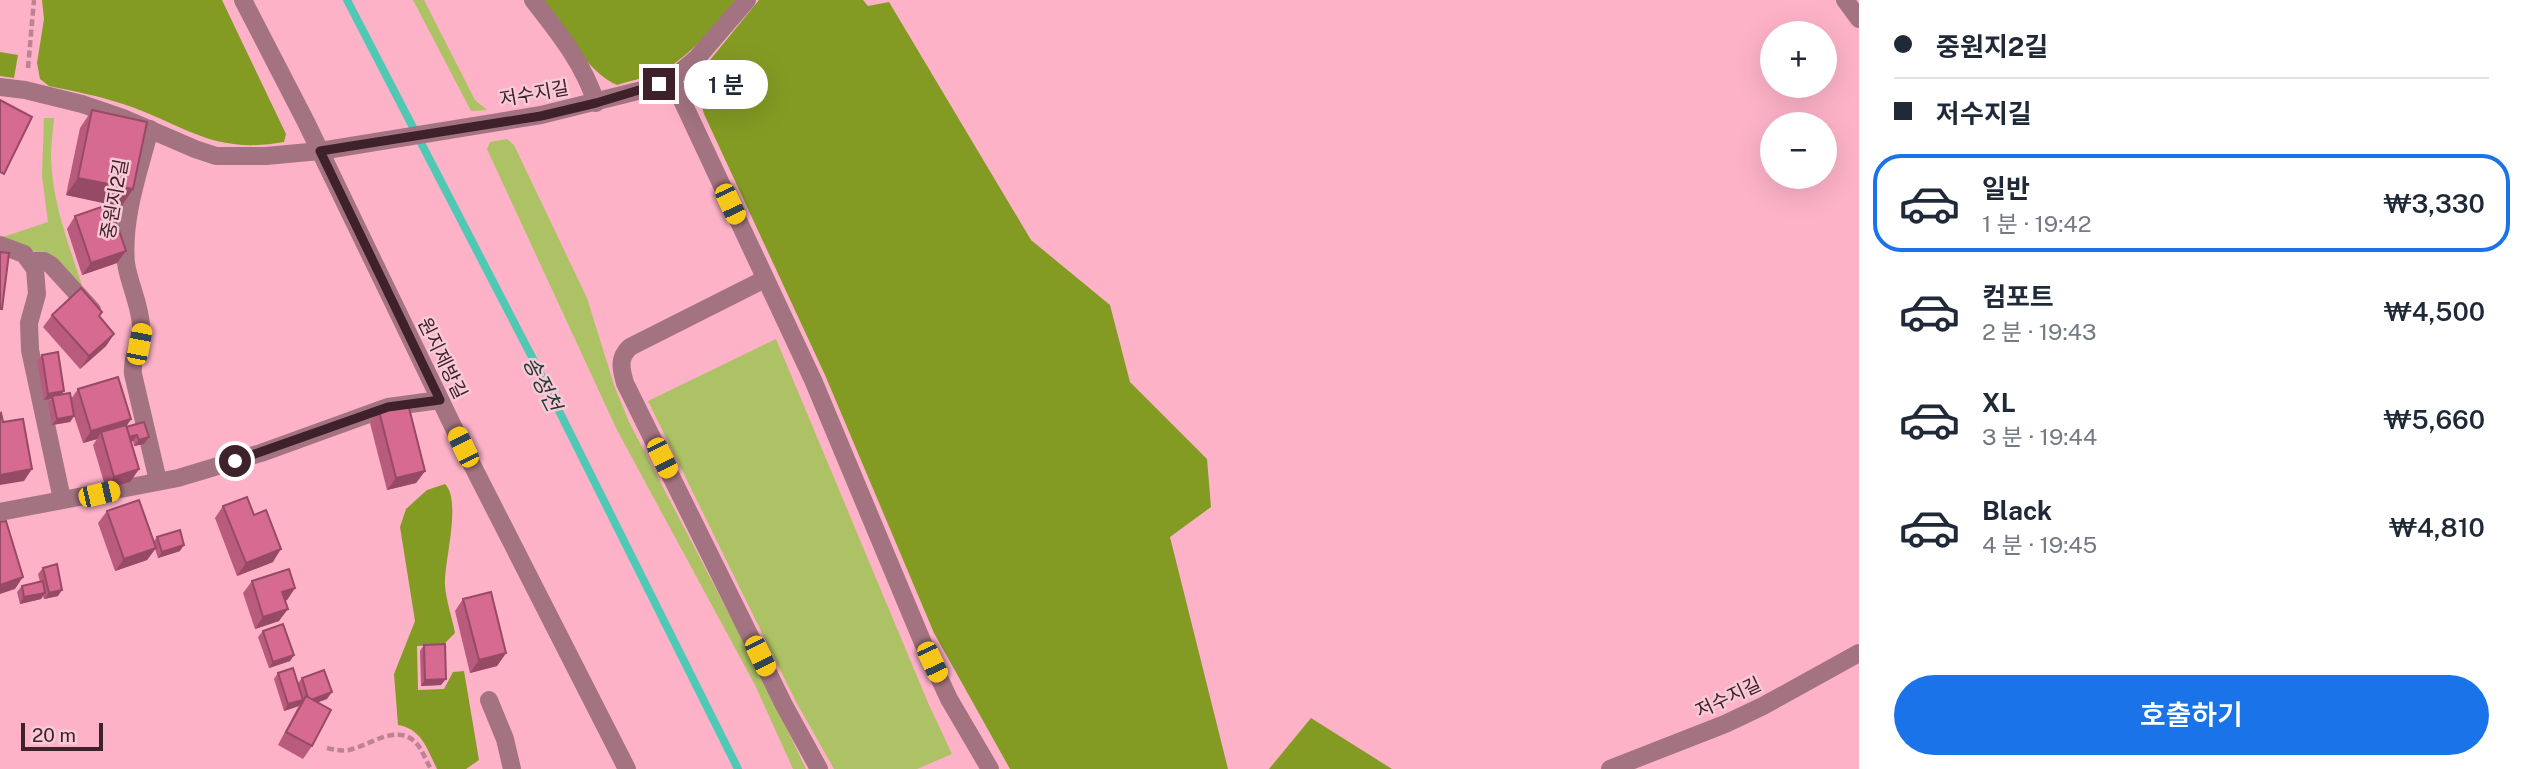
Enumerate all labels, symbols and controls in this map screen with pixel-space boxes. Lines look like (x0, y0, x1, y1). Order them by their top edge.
map controls (1760, 21, 1837, 189)
button: + (1760, 21, 1837, 98)
text: 중원지2길 (1936, 31, 2048, 62)
callout: 1 분 (684, 60, 768, 108)
route end (643, 68, 675, 100)
text: 1 분 (708, 71, 744, 98)
street label: 저수지길 (498, 76, 570, 110)
text: 저수지길 (1936, 98, 2032, 129)
button: − (1760, 112, 1837, 189)
street label: 중원지2길 (96, 157, 132, 241)
icon: car (1898, 172, 1961, 235)
text: 일반 (1982, 173, 2030, 204)
car (712, 181, 749, 227)
text: ₩3,330 (2383, 188, 2485, 219)
text: 1 분 · 19:42 (1982, 210, 2091, 237)
icon: car (1898, 280, 1961, 343)
text: 컴포트 (1982, 281, 2054, 312)
text: ₩4,500 (2384, 296, 2485, 327)
street label: 원지제방길 (414, 314, 472, 402)
text: 2 분 · 19:43 (1982, 318, 2096, 345)
car (125, 321, 154, 367)
water label: 송정천 (518, 352, 568, 418)
text: XL (1982, 387, 2016, 418)
icon: car (1898, 388, 1961, 451)
text: ₩5,660 (2384, 404, 2485, 435)
text: 3 분 · 19:44 (1982, 423, 2097, 450)
car (445, 424, 482, 470)
car (644, 435, 681, 481)
route start (219, 445, 251, 477)
car (77, 479, 122, 509)
text: Black (1982, 495, 2052, 526)
icon: car (1898, 496, 1961, 559)
text: ₩4,810 (2389, 512, 2485, 543)
text: 4 분 · 19:45 (1982, 531, 2097, 558)
car (742, 633, 779, 679)
car (914, 639, 951, 685)
street label: 저수지길 (1692, 672, 1764, 722)
button: 호출하기 (1894, 675, 2489, 755)
scale bar (21, 720, 103, 752)
text: 20 m (32, 724, 76, 746)

